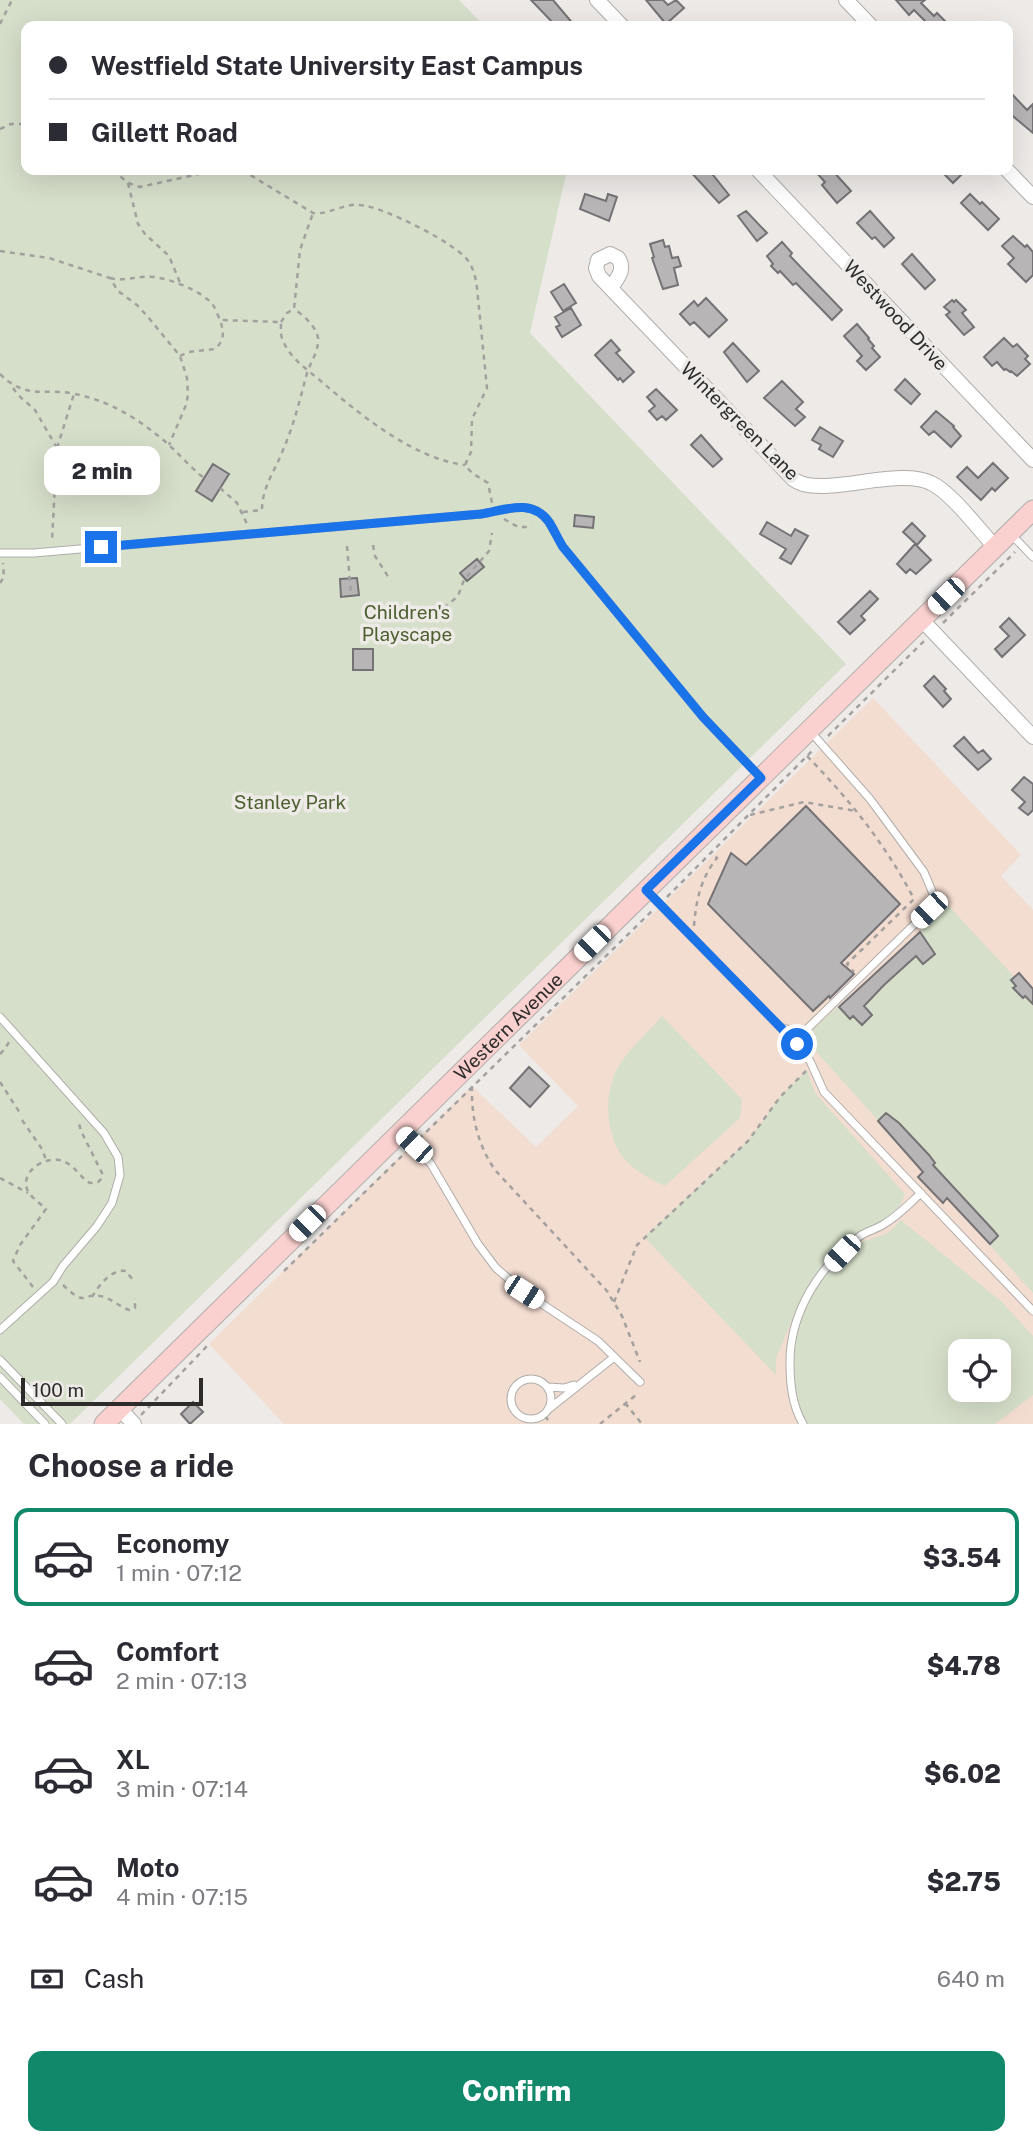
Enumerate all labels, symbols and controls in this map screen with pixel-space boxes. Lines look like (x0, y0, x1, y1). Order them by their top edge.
text: Westfield State University East Campus (91, 50, 583, 81)
text: Gillett Road (91, 117, 238, 148)
street label: Westwood Drive (839, 255, 953, 375)
street label: Wintergreen Lane (676, 357, 804, 485)
callout: 2 min (43, 446, 159, 494)
text: 2 min (71, 457, 133, 484)
route end (85, 531, 117, 563)
car (924, 574, 969, 618)
park label: Children's Playscape (362, 601, 452, 645)
park label: Stanley Park (234, 791, 346, 813)
car (907, 888, 952, 932)
car (570, 921, 615, 965)
street label: Western Avenue (449, 968, 567, 1085)
route start (781, 1028, 813, 1060)
car (392, 1123, 437, 1167)
car (285, 1201, 330, 1245)
car (820, 1230, 865, 1276)
car (501, 1272, 548, 1312)
map controls (948, 1339, 1011, 1402)
button: locate (948, 1339, 1011, 1402)
scale bar (21, 1375, 203, 1407)
text: 100 m (32, 1379, 84, 1401)
text: Choose a ride (28, 1447, 234, 1484)
icon: car (32, 1526, 95, 1589)
text: Economy (116, 1528, 229, 1559)
text: $3.54 (922, 1542, 1001, 1573)
text: 1 min · 07:12 (116, 1559, 242, 1586)
icon: car (32, 1634, 95, 1697)
text: Comfort (116, 1636, 219, 1667)
text: $4.78 (926, 1650, 1001, 1681)
text: 2 min · 07:13 (116, 1667, 247, 1694)
icon: car (32, 1742, 95, 1805)
text: XL (116, 1744, 150, 1775)
text: $6.02 (924, 1758, 1001, 1789)
text: 3 min · 07:14 (116, 1775, 248, 1802)
icon: car (32, 1850, 95, 1913)
text: Moto (116, 1852, 179, 1883)
text: $2.75 (926, 1866, 1001, 1897)
text: 4 min · 07:15 (116, 1883, 248, 1910)
icon: cash (28, 1960, 66, 1998)
text: Cash (84, 1963, 144, 1994)
text: 640 m (937, 1965, 1005, 1992)
button: Confirm (28, 2051, 1005, 2131)

